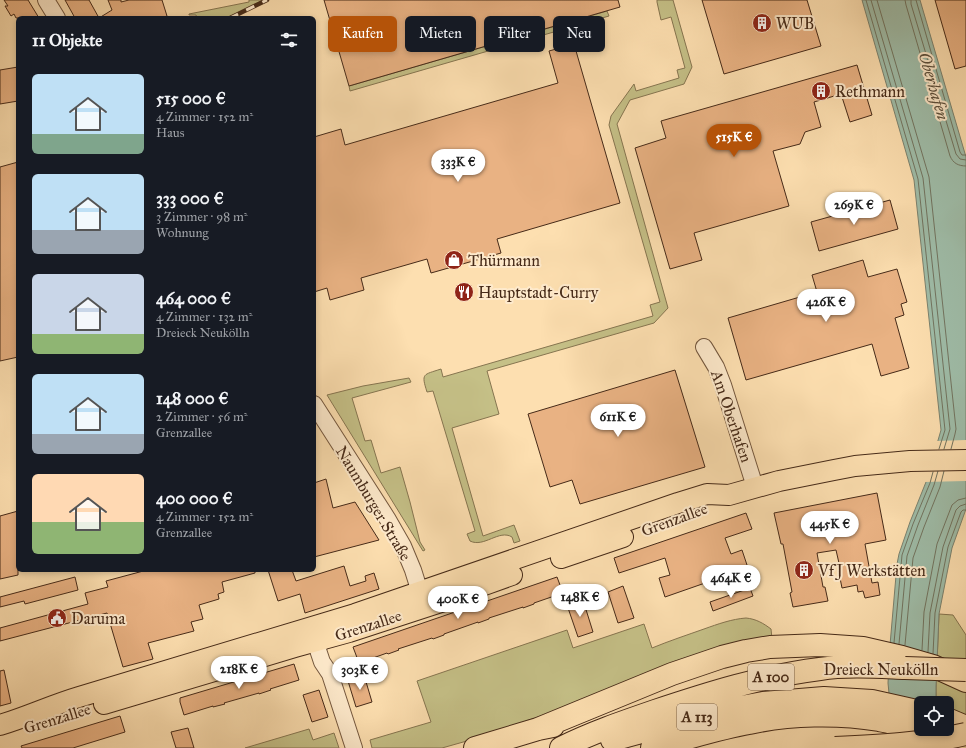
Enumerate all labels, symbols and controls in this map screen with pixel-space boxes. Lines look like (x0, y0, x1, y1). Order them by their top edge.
building icon: WUB (751, 12, 773, 34)
place label: WUB (776, 14, 814, 33)
chip: Kaufen (328, 16, 397, 52)
chip: Mieten (405, 16, 476, 52)
chip: Filter (484, 16, 545, 52)
chip: Neu (553, 16, 605, 52)
icon: filters (278, 29, 300, 51)
text: 11 Objekte (32, 30, 102, 51)
water label: Oberhafen (914, 50, 953, 123)
building icon: Rethmann (810, 80, 832, 102)
place label: Rethmann (835, 82, 905, 101)
text: 515 000 € (156, 88, 226, 109)
icon: home (64, 90, 112, 138)
text: 4 Zimmer · 152 m² (156, 109, 253, 125)
pin: 515K € (701, 124, 767, 158)
text: Haus (156, 125, 184, 141)
text: 515K € (715, 129, 753, 145)
pin: 333K € (425, 149, 491, 183)
text: 333K € (440, 154, 476, 170)
text: 333 000 € (156, 188, 224, 209)
icon: home (64, 190, 112, 238)
pin: 269K € (821, 192, 887, 226)
text: 269K € (834, 197, 874, 213)
text: 3 Zimmer · 98 m² (156, 209, 248, 225)
text: Wohnung (156, 225, 209, 241)
shop icon: Thürmann (443, 249, 465, 271)
place label: Thürmann (468, 251, 540, 270)
restaurant icon: Hauptstadt-Curry (453, 281, 475, 303)
place label: Hauptstadt-Curry (478, 283, 599, 302)
text: 464 000 € (156, 288, 231, 309)
pin: 426K € (793, 289, 859, 323)
icon: home (64, 290, 112, 338)
text: 426K € (806, 294, 846, 310)
text: 4 Zimmer · 132 m² (156, 309, 253, 325)
text: Dreieck Neukölln (156, 325, 249, 341)
street label: Am Oberhafen (707, 367, 756, 465)
text: 148 000 € (156, 388, 229, 409)
icon: home (64, 390, 112, 438)
pin: 611K € (585, 404, 651, 438)
text: 2 Zimmer · 56 m² (156, 409, 248, 425)
text: 611K € (600, 409, 636, 425)
text: Grenzallee (156, 425, 212, 441)
street label: Naumburger Straße (331, 443, 415, 565)
text: 400 000 € (156, 488, 233, 509)
icon: home (64, 490, 112, 538)
street label: Grenzallee (639, 499, 710, 540)
text: 4 Zimmer · 152 m² (156, 509, 253, 525)
pin: 445K € (797, 511, 863, 545)
text: 445K € (810, 516, 850, 532)
text: Grenzallee (156, 525, 212, 541)
building icon: VfJ Werkstätten (793, 559, 815, 581)
place label: VfJ Werkstätten (817, 561, 926, 581)
pin: 464K € (698, 565, 764, 599)
text: 464K € (710, 570, 752, 586)
pin: 148K € (547, 584, 613, 618)
pin: 400K € (425, 586, 491, 620)
text: 148K € (560, 589, 600, 605)
text: 400K € (437, 591, 479, 607)
street label: Grenzallee (332, 606, 404, 645)
public building icon: Daruma (46, 607, 68, 629)
place label: Daruma (71, 609, 125, 628)
pin: 218K € (206, 656, 272, 690)
pin: 303K € (327, 657, 393, 691)
street label: Dreieck Neukölln (824, 660, 939, 679)
text: 218K € (220, 661, 258, 677)
text: 303K € (341, 662, 379, 678)
road number: A 100 (748, 664, 794, 690)
map controls (914, 696, 954, 736)
button: locate (914, 696, 954, 736)
street label: Grenzallee (21, 699, 93, 738)
road number: A 113 (677, 704, 717, 730)

